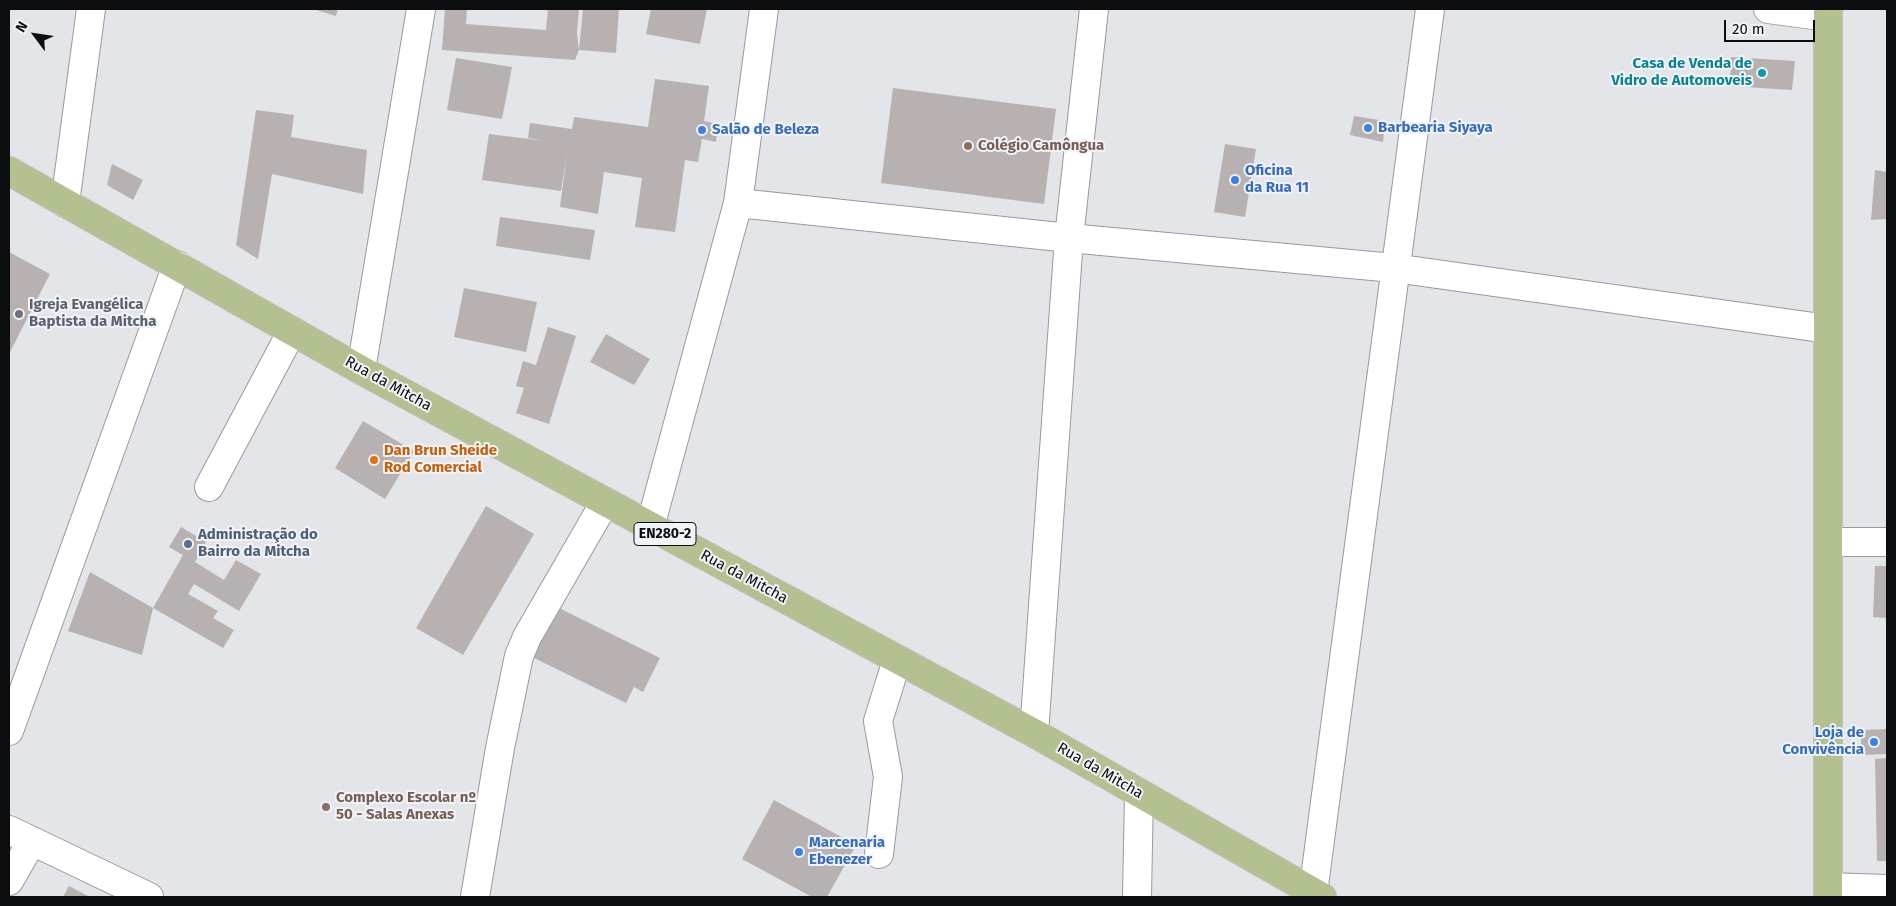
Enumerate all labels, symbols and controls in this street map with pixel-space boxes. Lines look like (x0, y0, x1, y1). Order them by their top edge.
north arrow (10, 10, 60, 60)
scale bar (1726, 10, 1817, 42)
text: N (12, 19, 31, 35)
text: 20 m (1732, 20, 1765, 38)
place label: Casa de Venda de Vidro de Automoveis (1611, 55, 1752, 90)
marker: Casa de Venda de Vidro de Automoveis (1756, 67, 1768, 79)
place label: Barbearia Siyaya (1378, 119, 1493, 137)
place label: Salão de Beleza (712, 121, 819, 139)
marker: Barbearia Siyaya (1362, 122, 1374, 134)
marker: Salão de Beleza (696, 124, 708, 136)
place label: Colégio Camôngua (978, 137, 1104, 155)
marker: Colégio Camôngua (962, 140, 974, 152)
place label: Oficina da Rua 11 (1245, 162, 1309, 197)
marker: Oficina da Rua 11 (1229, 174, 1241, 186)
place label: Igreja Evangélica Baptista da Mitcha (29, 296, 156, 331)
marker: Igreja Evangélica Baptista da Mitcha (13, 308, 25, 320)
street label: Rua da Mitcha (342, 353, 434, 415)
place label: Dan Brun Sheide Rod Comercial (384, 442, 497, 477)
marker: Dan Brun Sheide Rod Comercial (368, 454, 380, 466)
road number: EN280-2 (634, 522, 696, 546)
place label: Administração do Bairro da Mitcha (198, 526, 318, 561)
marker: Administração do Bairro da Mitcha (182, 538, 194, 550)
street label: Rua da Mitcha (697, 546, 791, 608)
place label: Loja de Convivência (1782, 724, 1864, 759)
marker: Loja de Convivência (1868, 736, 1880, 748)
street label: Rua da Mitcha (1054, 739, 1146, 803)
place label: Complexo Escolar nº 50 - Salas Anexas (336, 789, 476, 824)
marker: Complexo Escolar nº 50 - Salas Anexas (320, 801, 332, 813)
place label: Marcenaria Ebenezer (809, 834, 885, 869)
marker: Marcenaria Ebenezer (793, 846, 805, 858)

